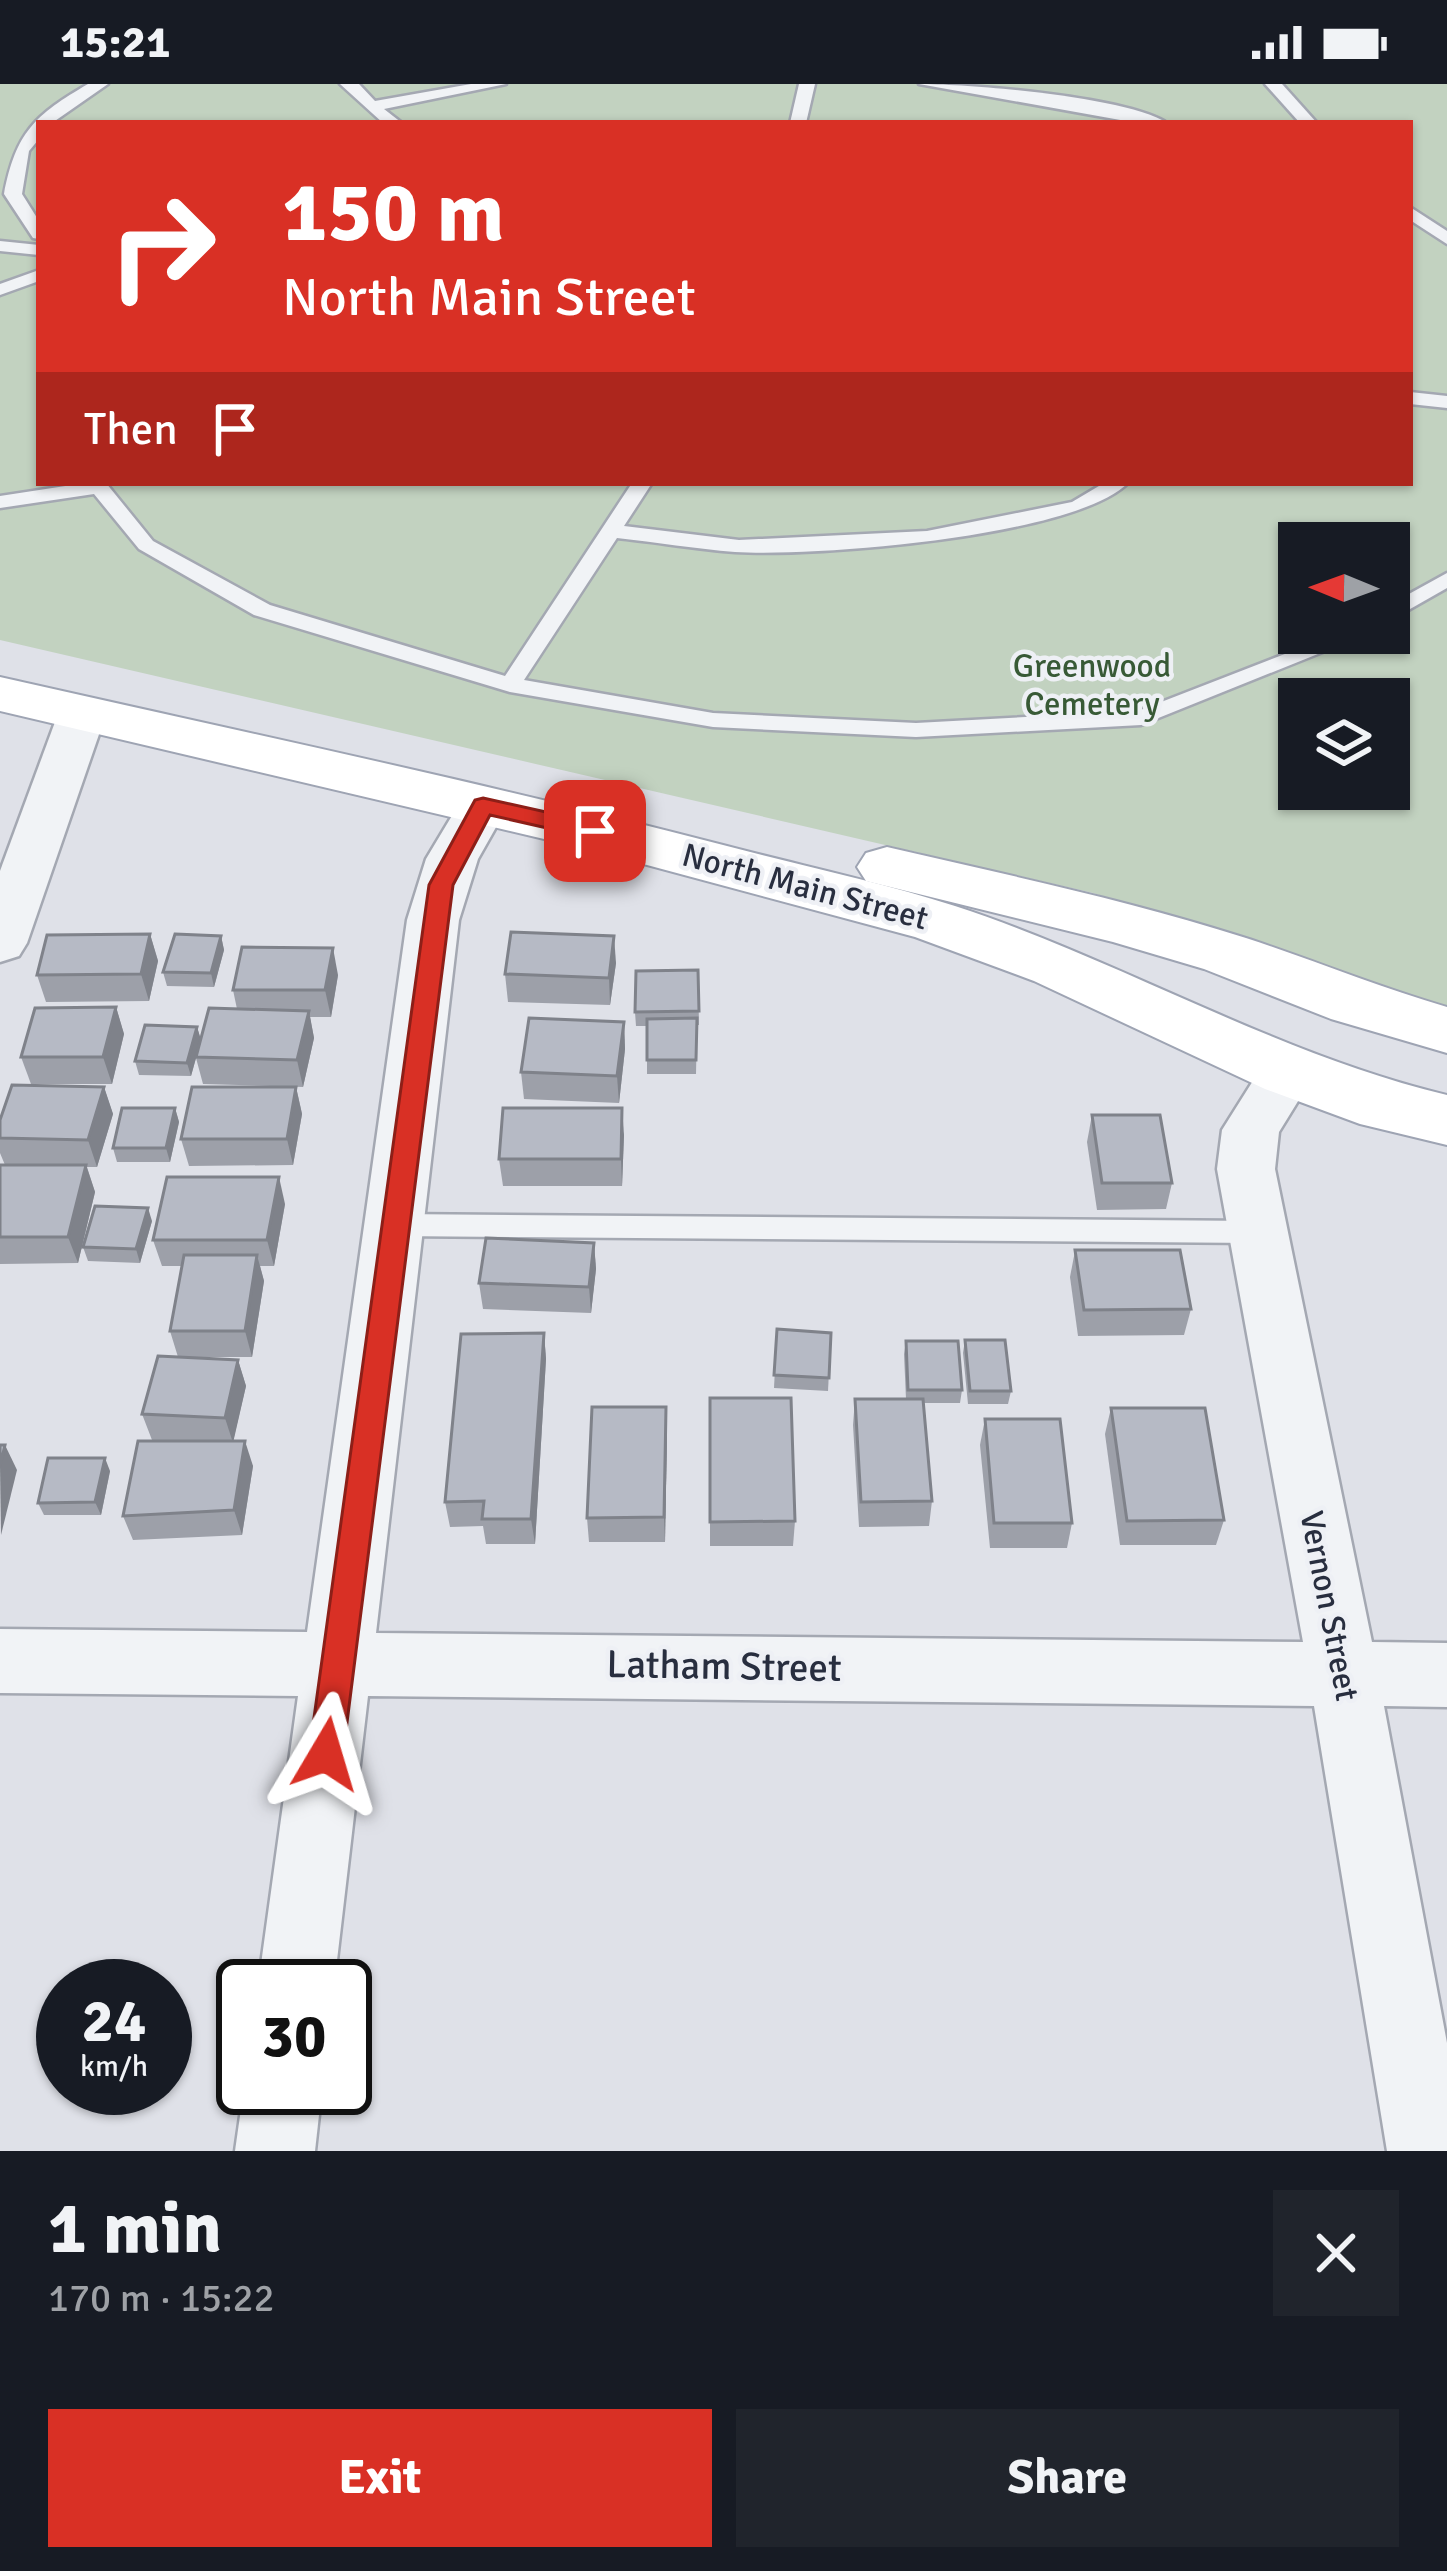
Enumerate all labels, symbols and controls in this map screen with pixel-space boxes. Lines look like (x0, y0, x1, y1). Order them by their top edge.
text: 15:21 (60, 15, 170, 70)
text: 150 m (282, 161, 504, 265)
icon: right (84, 168, 240, 324)
text: North Main Street (282, 264, 696, 331)
icon: arrive (202, 396, 268, 462)
text: Then (84, 402, 178, 457)
north arrow (1278, 522, 1410, 654)
map controls (1278, 522, 1410, 810)
park label: Greenwood Cemetery (1013, 646, 1171, 725)
button: layers (1278, 678, 1410, 810)
pin (544, 780, 646, 882)
icon: arrive (562, 798, 628, 864)
street label: North Main Street (678, 834, 932, 940)
street label: Vernon Street (1291, 1508, 1367, 1704)
street label: Latham Street (606, 1640, 842, 1692)
position arrow (263, 1691, 389, 1817)
speed limit sign: 30 (216, 1959, 372, 2115)
text: 24 (82, 1985, 146, 2059)
text: km/h (80, 2048, 148, 2085)
text: 1 min (48, 2184, 222, 2273)
button: close (1273, 2190, 1399, 2316)
text: 170 m · 15:22 (48, 2274, 275, 2322)
button: Exit (48, 2409, 712, 2547)
button: Share (736, 2409, 1399, 2547)

